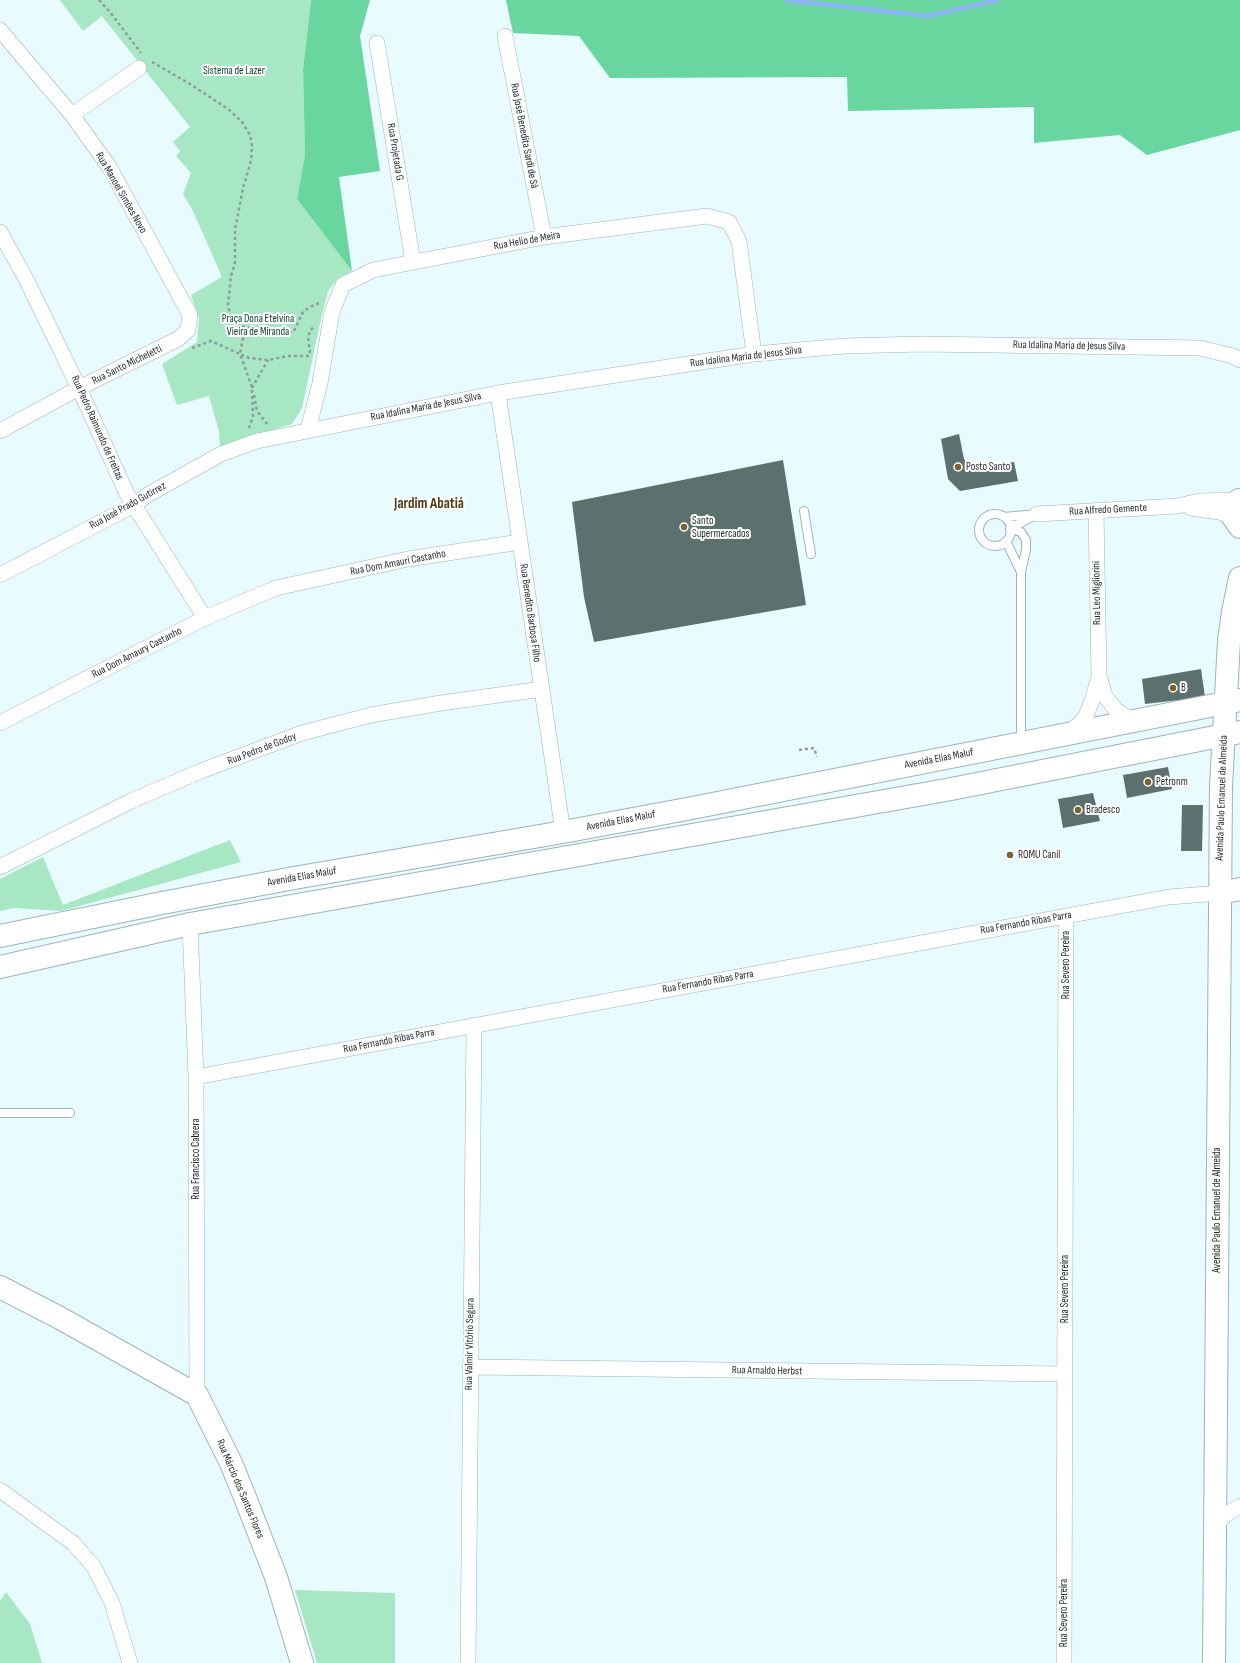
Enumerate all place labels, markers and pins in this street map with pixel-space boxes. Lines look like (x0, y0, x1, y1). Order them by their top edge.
place label: Posto Santo (966, 460, 1010, 474)
marker: Posto Santo (953, 462, 963, 472)
place label: Santo Supermercados (692, 514, 749, 540)
marker: Santo Supermercados (679, 522, 689, 532)
place label: B (1181, 681, 1186, 695)
marker: B (1168, 683, 1178, 693)
place label: Petronm (1156, 775, 1188, 789)
marker: Petronm (1143, 777, 1153, 787)
place label: Bradesco (1086, 803, 1120, 817)
marker: Bradesco (1073, 805, 1083, 815)
place label: ROMU Canil (1018, 848, 1060, 862)
marker: ROMU Canil (1005, 850, 1015, 860)

